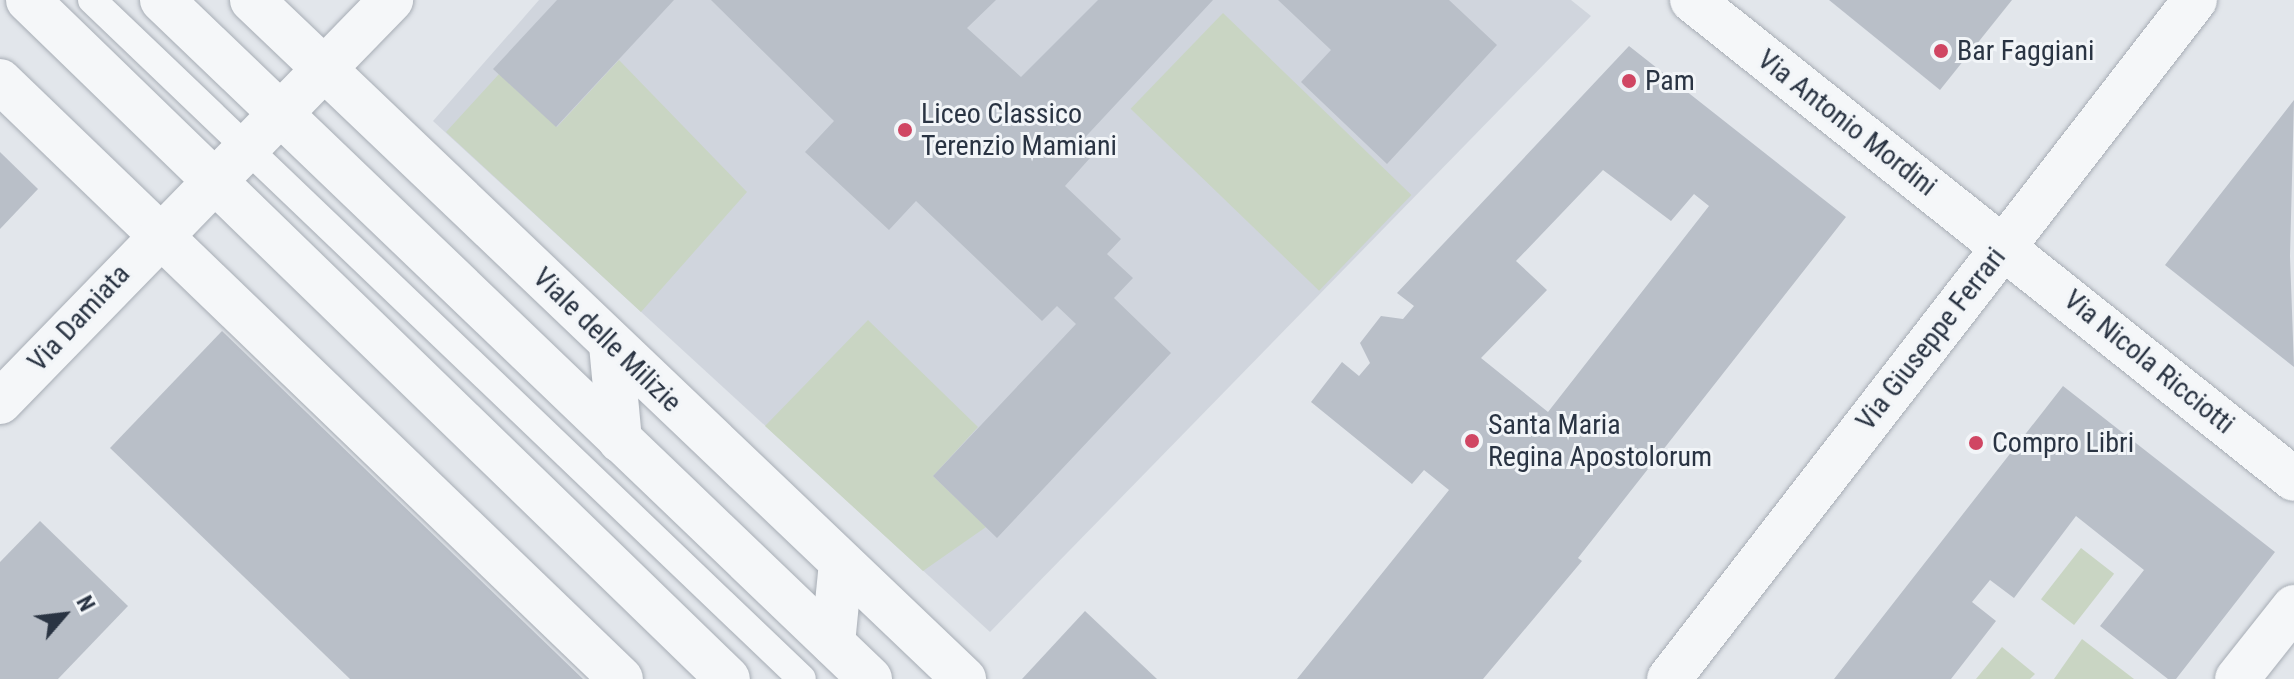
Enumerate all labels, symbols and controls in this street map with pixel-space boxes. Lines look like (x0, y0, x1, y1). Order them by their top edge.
place label: Bar Faggiani (1957, 34, 2095, 68)
marker: Bar Faggiani (1932, 42, 1950, 60)
street label: Via Antonio Mordini (1751, 43, 1943, 203)
place label: Pam (1645, 64, 1695, 98)
marker: Pam (1620, 72, 1638, 90)
place label: Liceo Classico Terenzio Mamiani (921, 97, 1117, 163)
marker: Liceo Classico Terenzio Mamiani (896, 121, 914, 139)
street label: Via Giuseppe Ferrari (1849, 241, 2013, 437)
street label: Via Damiata (21, 258, 137, 378)
street label: Viale delle Milizie (526, 261, 688, 419)
street label: Via Nicola Ricciotti (2057, 283, 2241, 441)
place label: Santa Maria Regina Apostolorum (1488, 408, 1712, 474)
place label: Compro Libri (1992, 426, 2134, 460)
marker: Santa Maria Regina Apostolorum (1463, 432, 1481, 450)
marker: Compro Libri (1967, 434, 1985, 452)
north arrow (24, 575, 104, 655)
text: N (71, 592, 100, 615)

